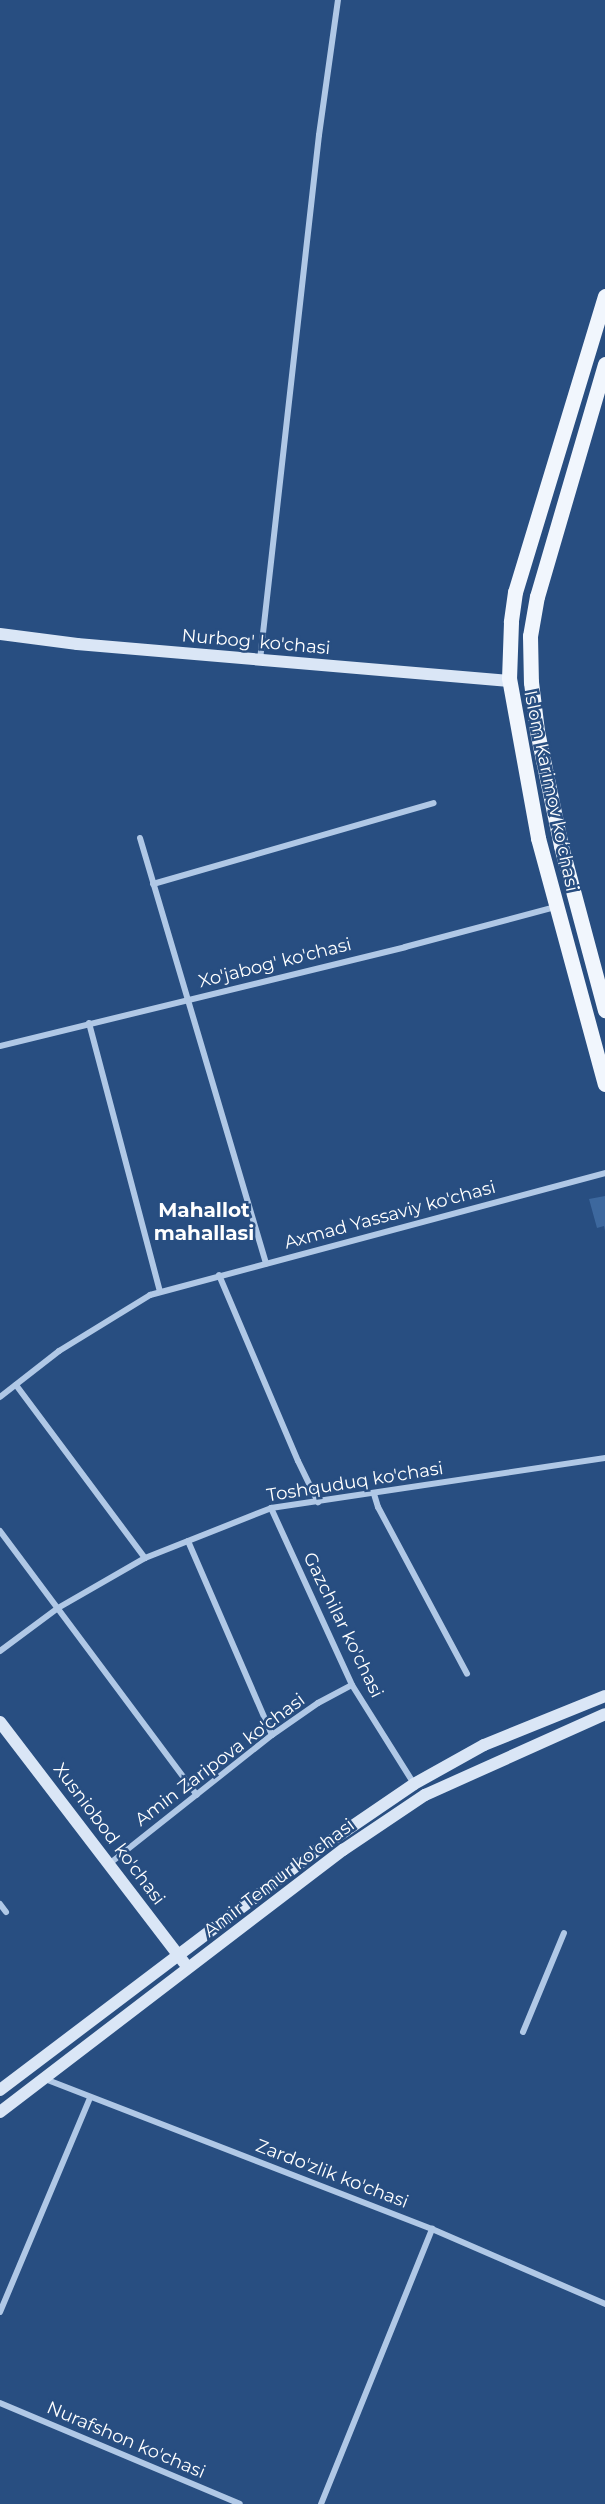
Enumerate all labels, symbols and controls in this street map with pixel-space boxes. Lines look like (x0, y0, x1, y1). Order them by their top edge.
street label: Nurbog' ko'chasi (181, 625, 331, 659)
street label: Islom Karimov ko‘chasi (519, 688, 583, 894)
street label: Xo'jabog' ko'chasi (196, 934, 354, 992)
street label: Axmad Yassaviy ko'chasi (282, 1176, 498, 1254)
district label: Mahallot mahallasi (154, 1198, 254, 1245)
street label: Toshquduq ko'chasi (265, 1457, 445, 1507)
street label: Gazchilar ko'chasi (298, 1549, 388, 1701)
street label: Amin Zaripova ko'chasi (131, 1689, 309, 1831)
street label: Xusniobod ko'chasi (49, 1759, 169, 1909)
street label: Amir Temur ko'chasi (199, 1814, 359, 1942)
street label: Zardo'zlik ko'chasi (253, 2135, 411, 2213)
street label: Nurafshon ko'chasi (43, 2397, 209, 2483)

